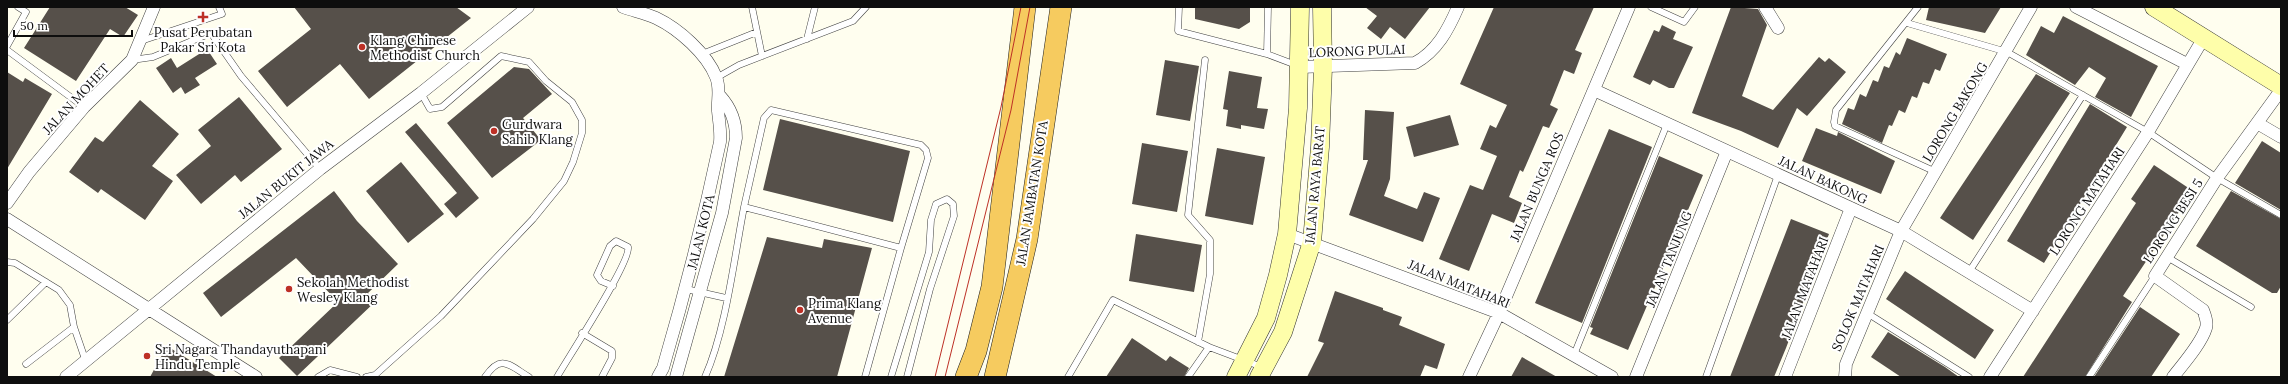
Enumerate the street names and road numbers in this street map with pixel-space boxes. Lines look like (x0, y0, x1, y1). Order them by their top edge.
street label: LORONG PULAI (1308, 41, 1406, 61)
street label: LORONG BAKONG (1919, 59, 1992, 165)
street label: JALAN MOHET (38, 60, 114, 139)
street label: JALAN JAMBATAN KOTA (1012, 119, 1052, 268)
street label: JALAN RAYA BARAT (1301, 125, 1329, 246)
street label: JALAN BUNGA ROS (1506, 130, 1568, 245)
street label: JALAN BUKIT JAWA (234, 135, 338, 223)
street label: LORONG MATAHARI (2046, 144, 2128, 258)
street label: JALAN BAKONG (1775, 152, 1870, 208)
street label: LORONG BESI 5 (2139, 176, 2207, 266)
street label: JALAN KOTA (683, 192, 719, 272)
street label: JALAN TANJUNG (1642, 208, 1696, 311)
street label: JALAN MATAHARI (1777, 234, 1832, 343)
street label: SOLOK MATAHARI (1828, 242, 1888, 354)
street label: JALAN MATAHARI (1405, 255, 1512, 312)

